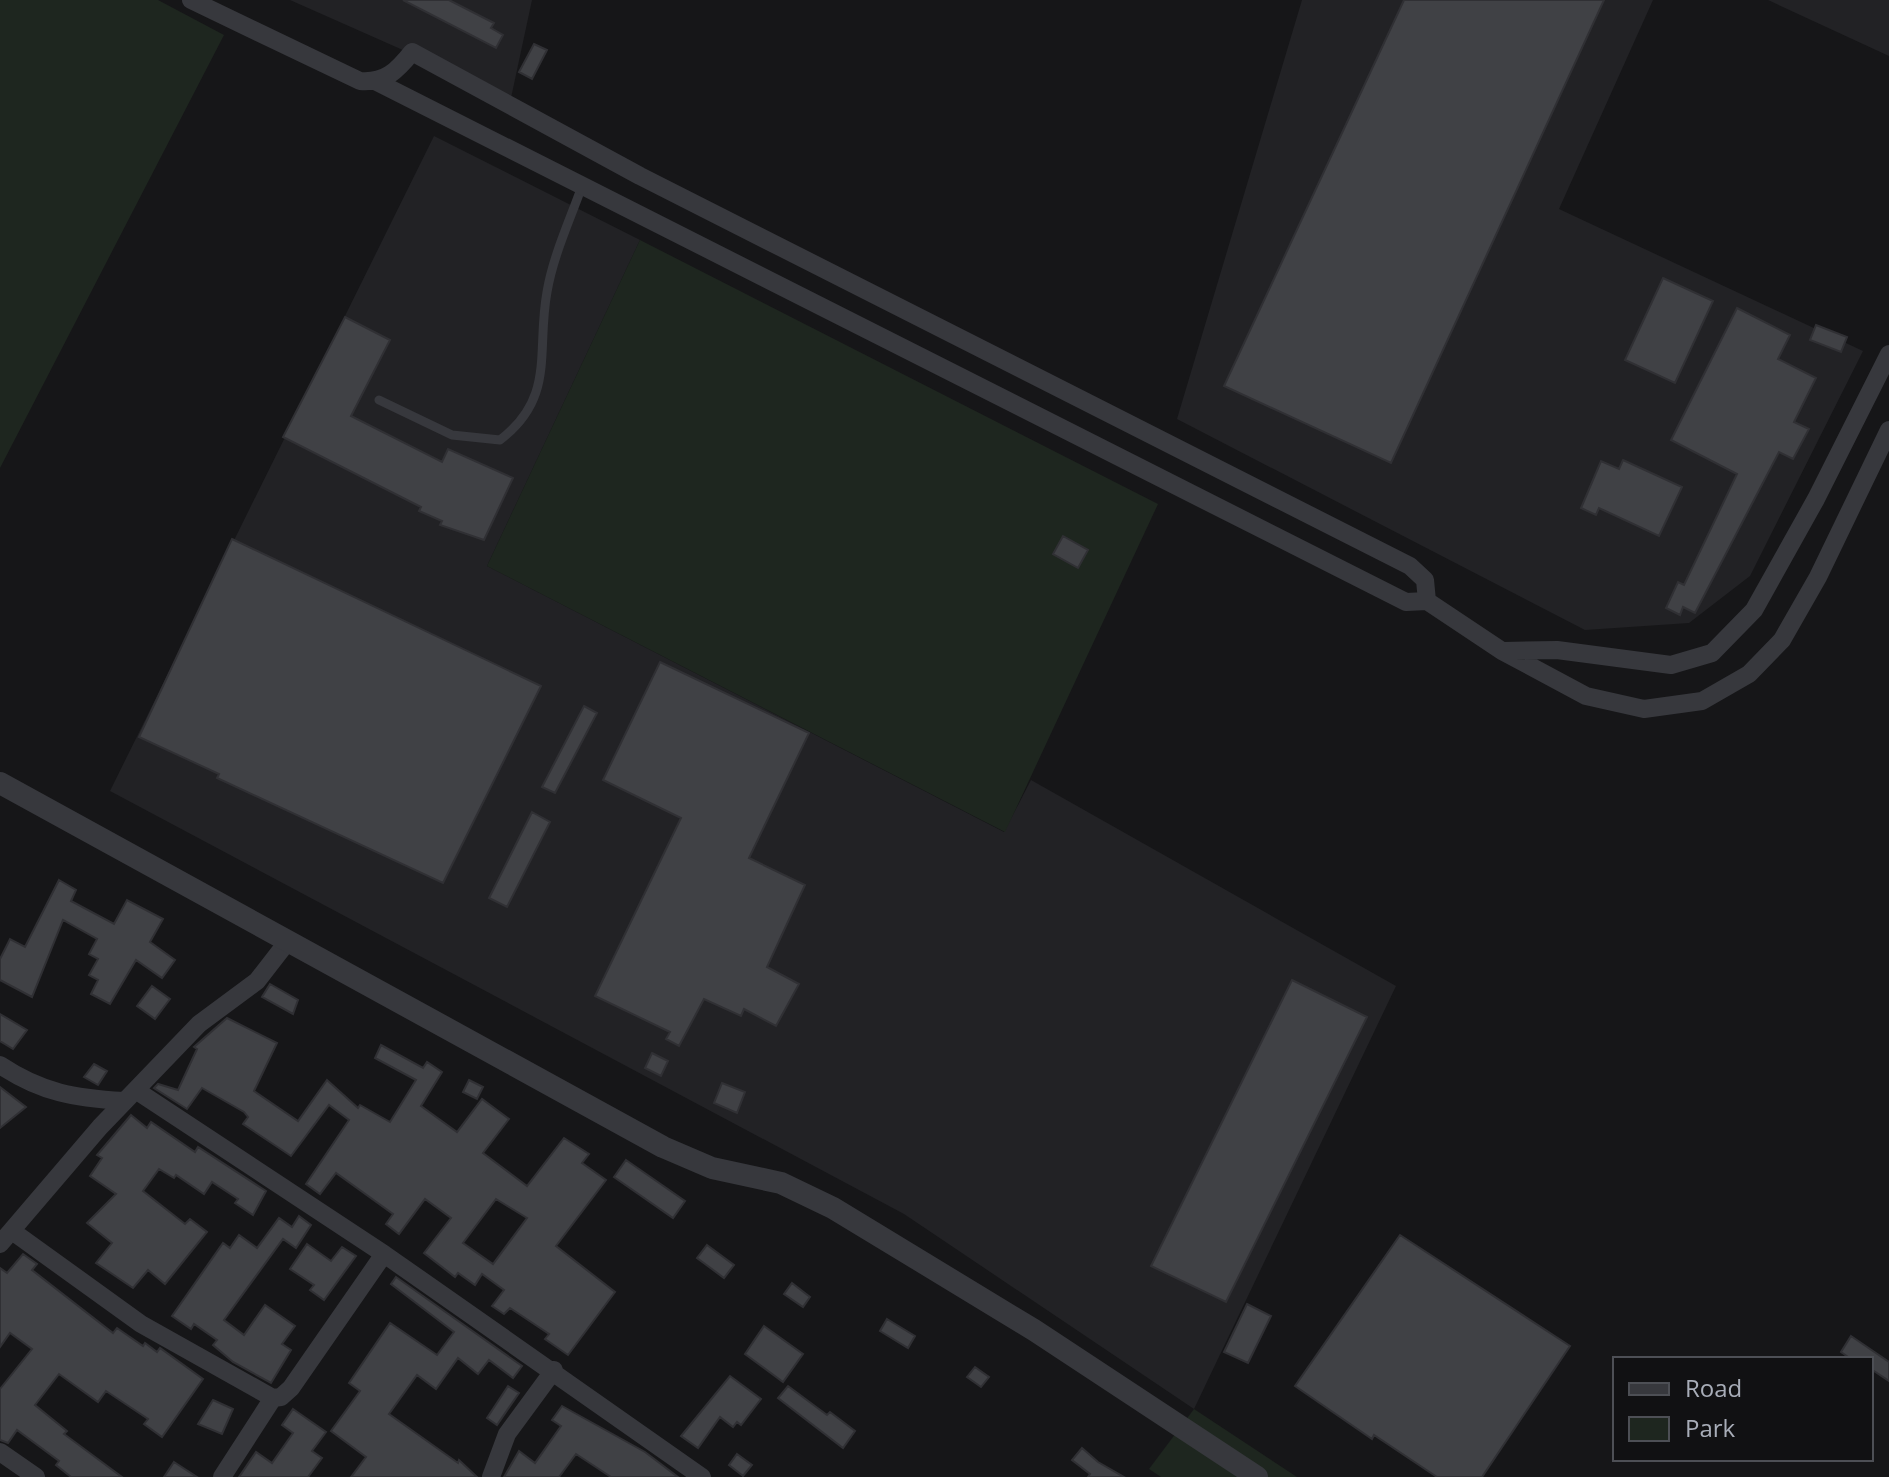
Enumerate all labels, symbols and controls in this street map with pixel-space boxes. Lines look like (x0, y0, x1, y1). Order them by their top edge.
legend (1613, 1357, 1873, 1461)
text: Road (1685, 1371, 1742, 1404)
text: Park (1685, 1411, 1736, 1444)

